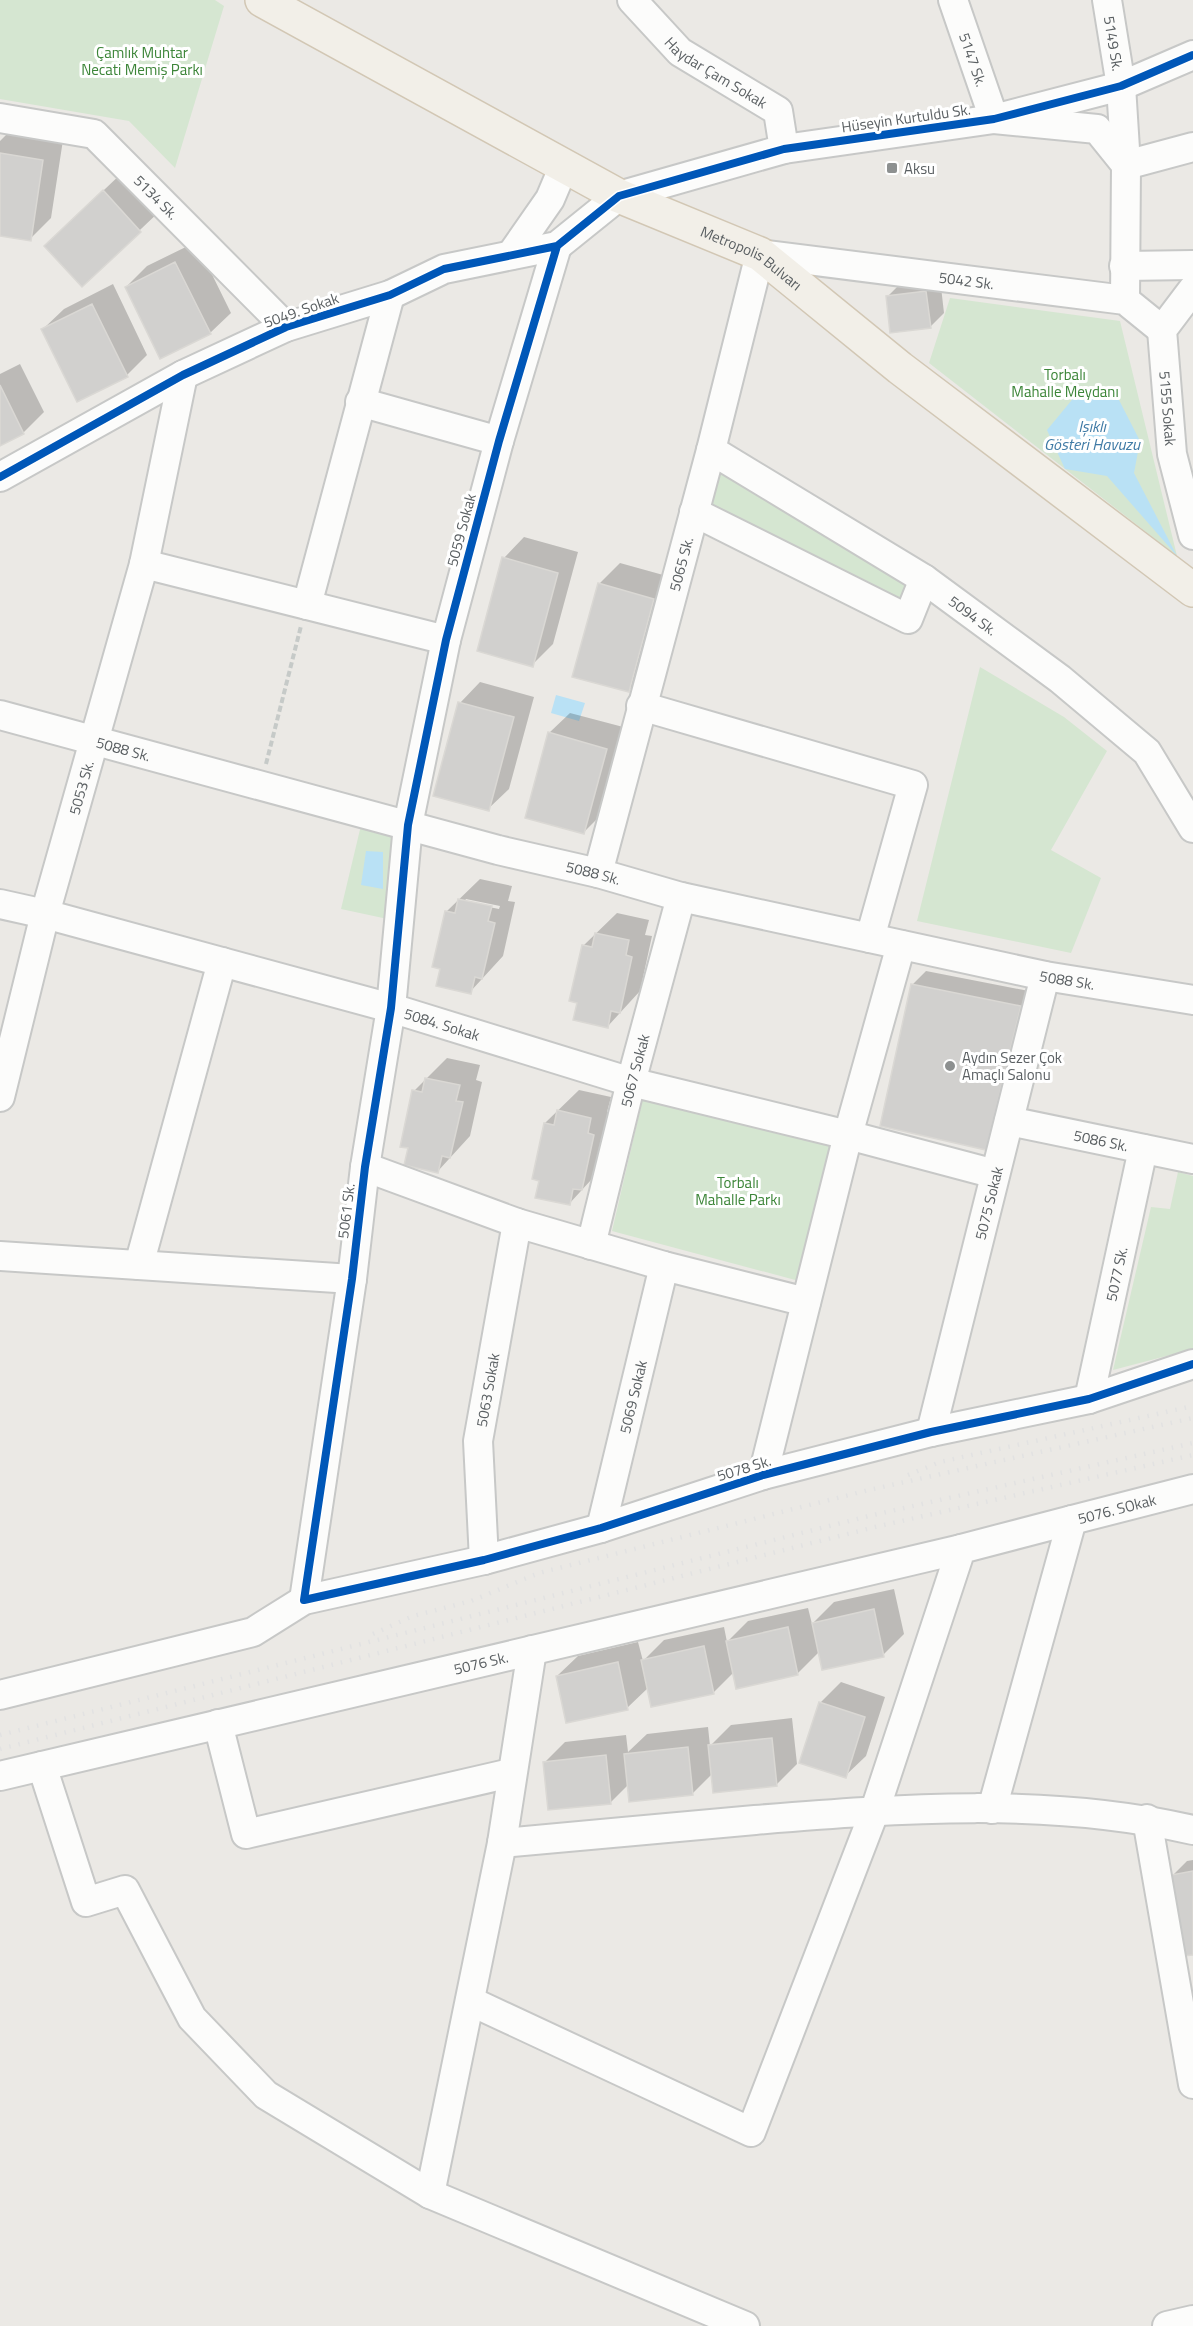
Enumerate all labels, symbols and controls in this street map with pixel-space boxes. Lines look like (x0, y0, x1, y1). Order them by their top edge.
street label: 5149 Sk. (1098, 14, 1130, 73)
street label: 5147 Sk. (954, 30, 993, 90)
street label: Haydar Çam Sokak (659, 31, 772, 114)
park label: Çamlık Muhtar Necati Memiş Parkı (81, 41, 203, 81)
street label: Hüseyin Kurtuldu Sk. (840, 98, 972, 138)
place label: Aksu (904, 157, 935, 180)
marker: Aksu (885, 161, 899, 175)
street label: 5134 Sk. (129, 169, 184, 225)
street label: Metropolis Bulvarı (697, 219, 807, 296)
street label: 5042 Sk. (938, 265, 995, 295)
street label: 5049. Sokak (260, 286, 342, 334)
park label: Torbalı Mahalle Meydanı (1011, 363, 1119, 403)
street label: 5155 Sokak (1154, 370, 1183, 447)
water label: Işıklı Gösteri Havuzu (1044, 414, 1141, 456)
street label: 5059 Sokak (440, 491, 482, 569)
street label: 5065 Sk. (662, 534, 699, 594)
street label: 5094 Sk. (944, 589, 1002, 641)
street label: 5088 Sk. (94, 730, 153, 767)
street label: 5053 Sk. (62, 758, 99, 817)
street label: 5088 Sk. (564, 855, 623, 890)
street label: 5088 Sk. (1037, 964, 1096, 995)
street label: 5084. Sokak (401, 1001, 483, 1046)
street label: 5067 Sokak (614, 1031, 655, 1109)
place label: Aydın Sezer Çok Amaçlı Salonu (962, 1046, 1062, 1086)
marker: Aydın Sezer Çok Amaçlı Salonu (943, 1059, 957, 1073)
street label: 5086 Sk. (1072, 1123, 1131, 1157)
street label: 5075 Sokak (968, 1164, 1008, 1242)
park label: Torbalı Mahalle Parkı (695, 1171, 781, 1211)
street label: 5061 Sk. (331, 1182, 361, 1240)
street label: 5077 Sk. (1099, 1244, 1133, 1303)
street label: 5063 Sokak (469, 1351, 505, 1429)
street label: 5069 Sokak (613, 1358, 652, 1436)
street label: 5078 Sk. (714, 1449, 774, 1487)
street label: 5076. SOkak (1075, 1487, 1158, 1530)
street label: 5076 Sk. (451, 1645, 510, 1680)

